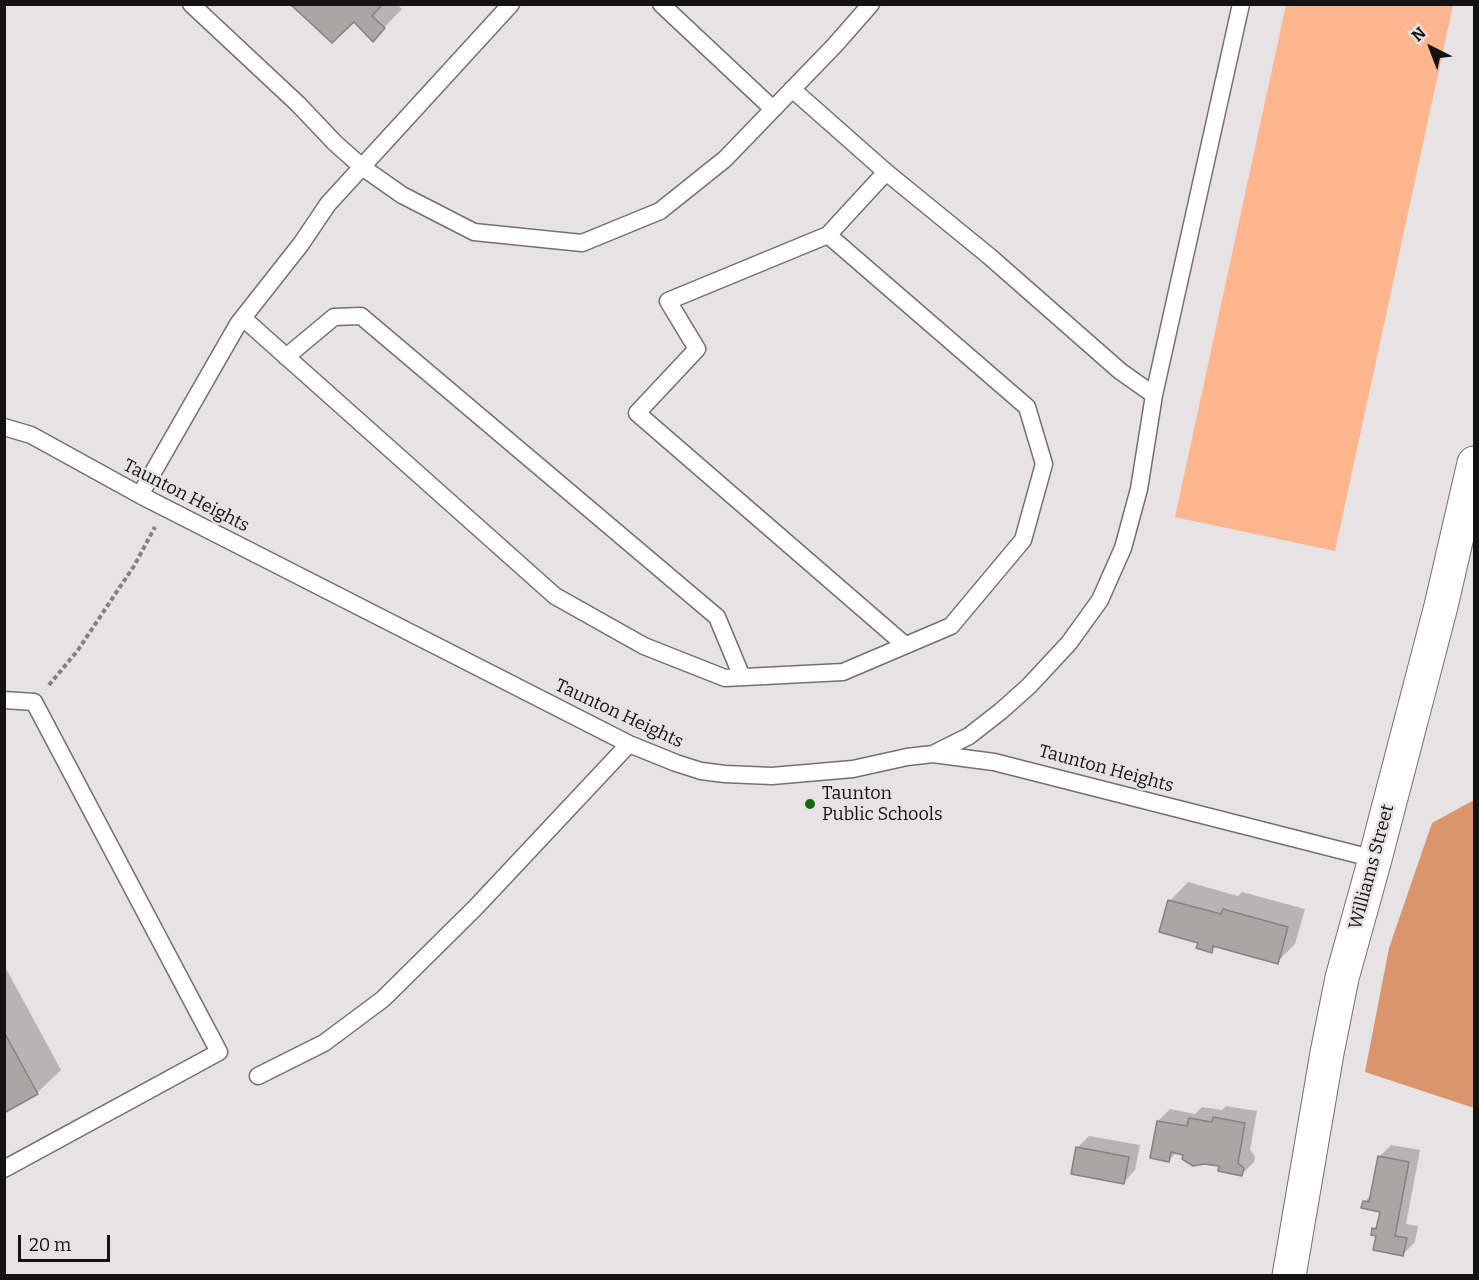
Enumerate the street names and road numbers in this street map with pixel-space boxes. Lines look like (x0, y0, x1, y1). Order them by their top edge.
street label: Taunton Heights (119, 455, 253, 537)
street label: Taunton Heights (552, 675, 686, 753)
street label: Taunton Heights (1036, 741, 1176, 797)
street label: Williams Street (1345, 802, 1399, 932)

